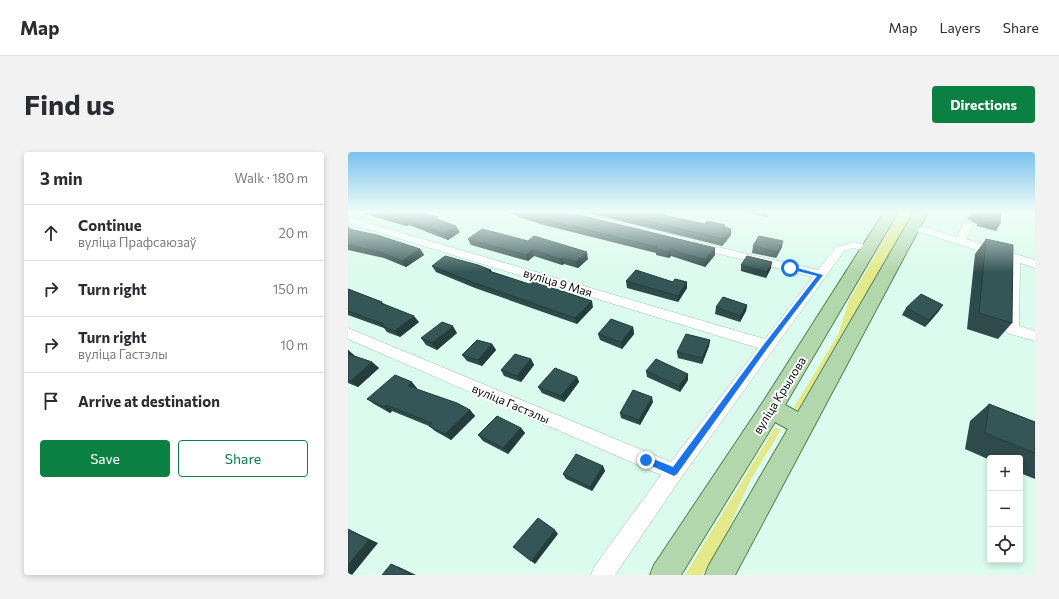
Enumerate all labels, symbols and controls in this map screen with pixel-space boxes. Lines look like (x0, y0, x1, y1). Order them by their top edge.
text: Map (20, 16, 59, 39)
text: Map (889, 19, 917, 36)
text: Layers (939, 19, 981, 36)
text: Share (1003, 19, 1039, 36)
button: Directions (932, 86, 1035, 123)
text: Find us (24, 87, 115, 121)
text: 3 min (40, 168, 83, 189)
text: Walk · 180 m (234, 170, 308, 186)
text: Continue (78, 216, 142, 234)
icon: ahead (40, 222, 62, 244)
text: 20 m (279, 225, 308, 241)
text: вуліца Прафсаюзаў (78, 234, 197, 250)
route start (781, 259, 799, 277)
street label: вуліца 9 Мая (522, 265, 594, 299)
icon: right (40, 278, 62, 300)
text: Turn right (78, 280, 147, 298)
text: 150 m (273, 281, 308, 297)
text: Turn right (78, 328, 147, 346)
icon: right (40, 334, 62, 356)
text: 10 m (280, 337, 308, 353)
text: вуліца Гастэлы (78, 346, 168, 362)
street label: вуліца Крылова (750, 354, 808, 436)
street label: вуліца Гастэлы (470, 380, 552, 426)
icon: arrive (40, 390, 62, 412)
text: Arrive at destination (78, 392, 220, 410)
button: Save (40, 440, 170, 477)
button: Share (178, 440, 308, 477)
route end (637, 451, 655, 469)
map controls (987, 455, 1023, 563)
button: + (987, 455, 1023, 491)
button: − (987, 491, 1023, 527)
button: locate (987, 527, 1023, 563)

